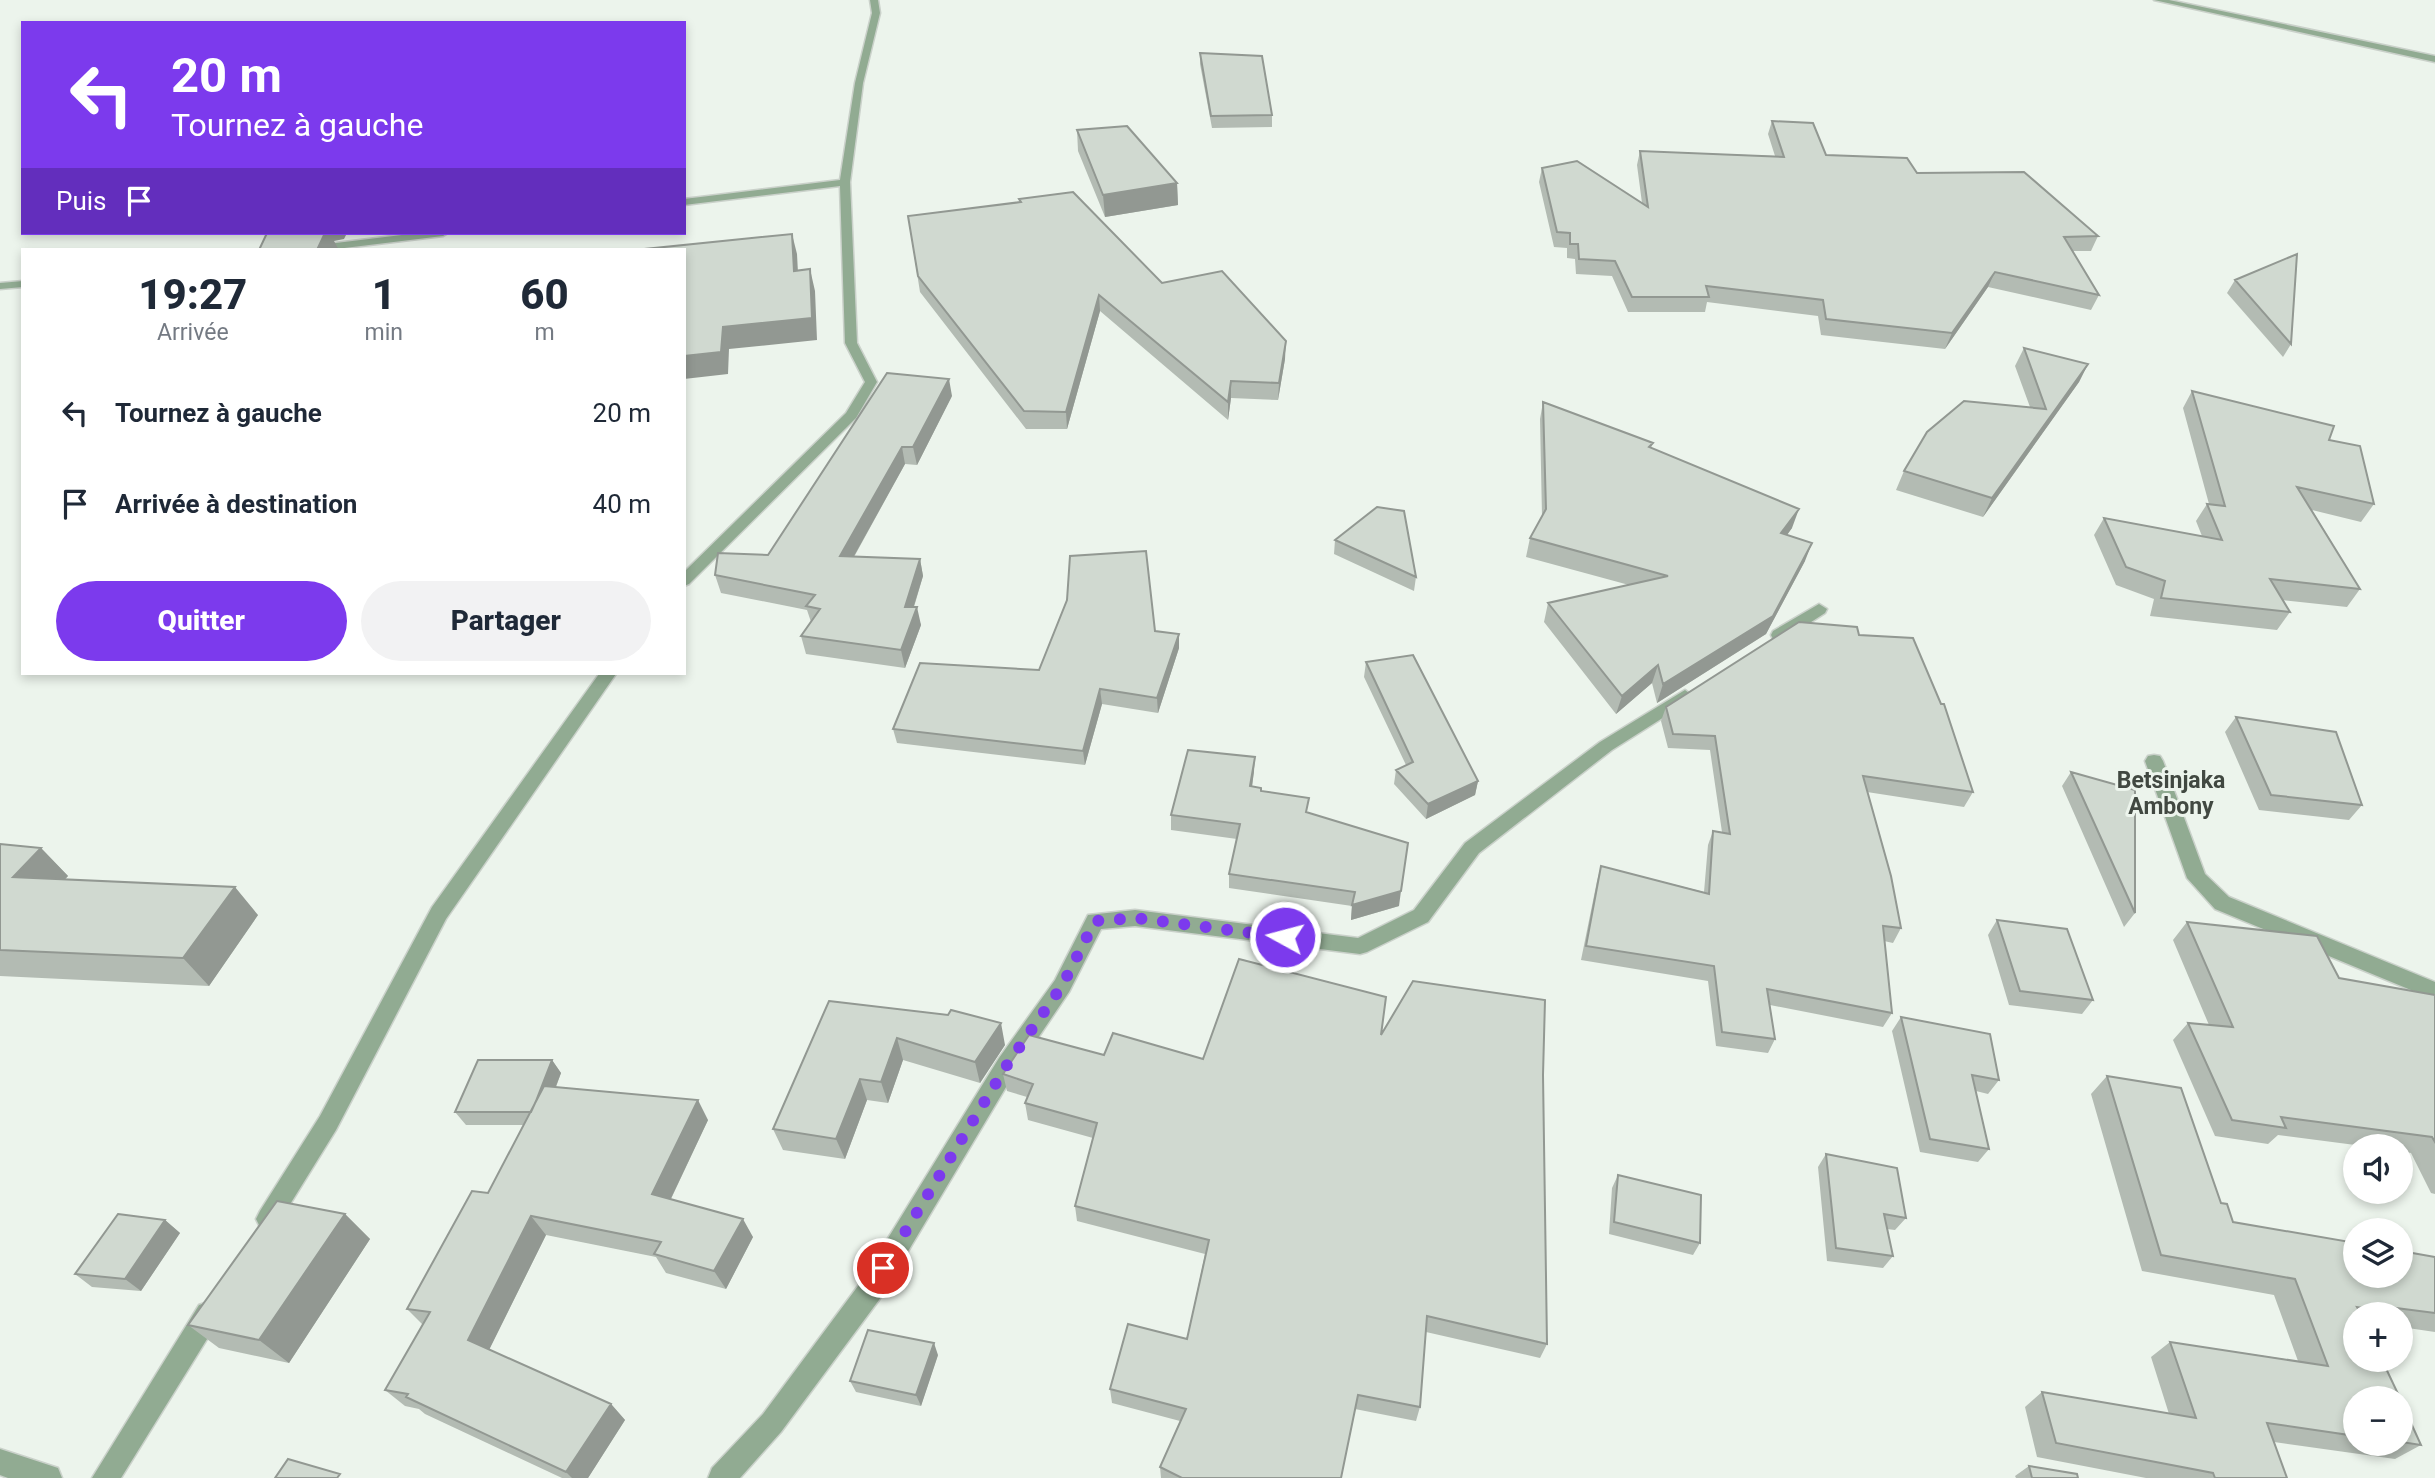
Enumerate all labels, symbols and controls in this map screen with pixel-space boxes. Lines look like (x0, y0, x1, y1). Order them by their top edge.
text: 20 m (171, 47, 282, 104)
icon: left (56, 49, 147, 140)
text: Tournez à gauche (171, 106, 423, 144)
icon: arrive (120, 182, 158, 220)
text: Puis (56, 186, 106, 216)
text: 19:27 (138, 270, 247, 319)
text: 1 (372, 270, 396, 319)
text: 60 (520, 270, 569, 319)
text: Arrivée (157, 319, 229, 346)
text: min (365, 319, 403, 346)
text: m (534, 319, 555, 346)
icon: left (56, 394, 94, 432)
text: Tournez à gauche (115, 398, 322, 428)
text: 20 m (593, 398, 651, 428)
icon: arrive (56, 485, 94, 523)
text: Arrivée à destination (115, 489, 357, 519)
text: 40 m (593, 489, 651, 519)
button: Quitter (56, 581, 347, 661)
button: Partager (361, 581, 651, 661)
district label: Betsinjaka Ambony (2117, 767, 2225, 820)
position arrow (1248, 900, 1322, 974)
map controls (2343, 1134, 2413, 1456)
button: sound (2343, 1134, 2413, 1204)
button: layers (2343, 1218, 2413, 1288)
pin (853, 1238, 913, 1298)
icon: arrive (864, 1249, 902, 1287)
button: + (2343, 1302, 2413, 1372)
button: − (2343, 1386, 2413, 1456)

